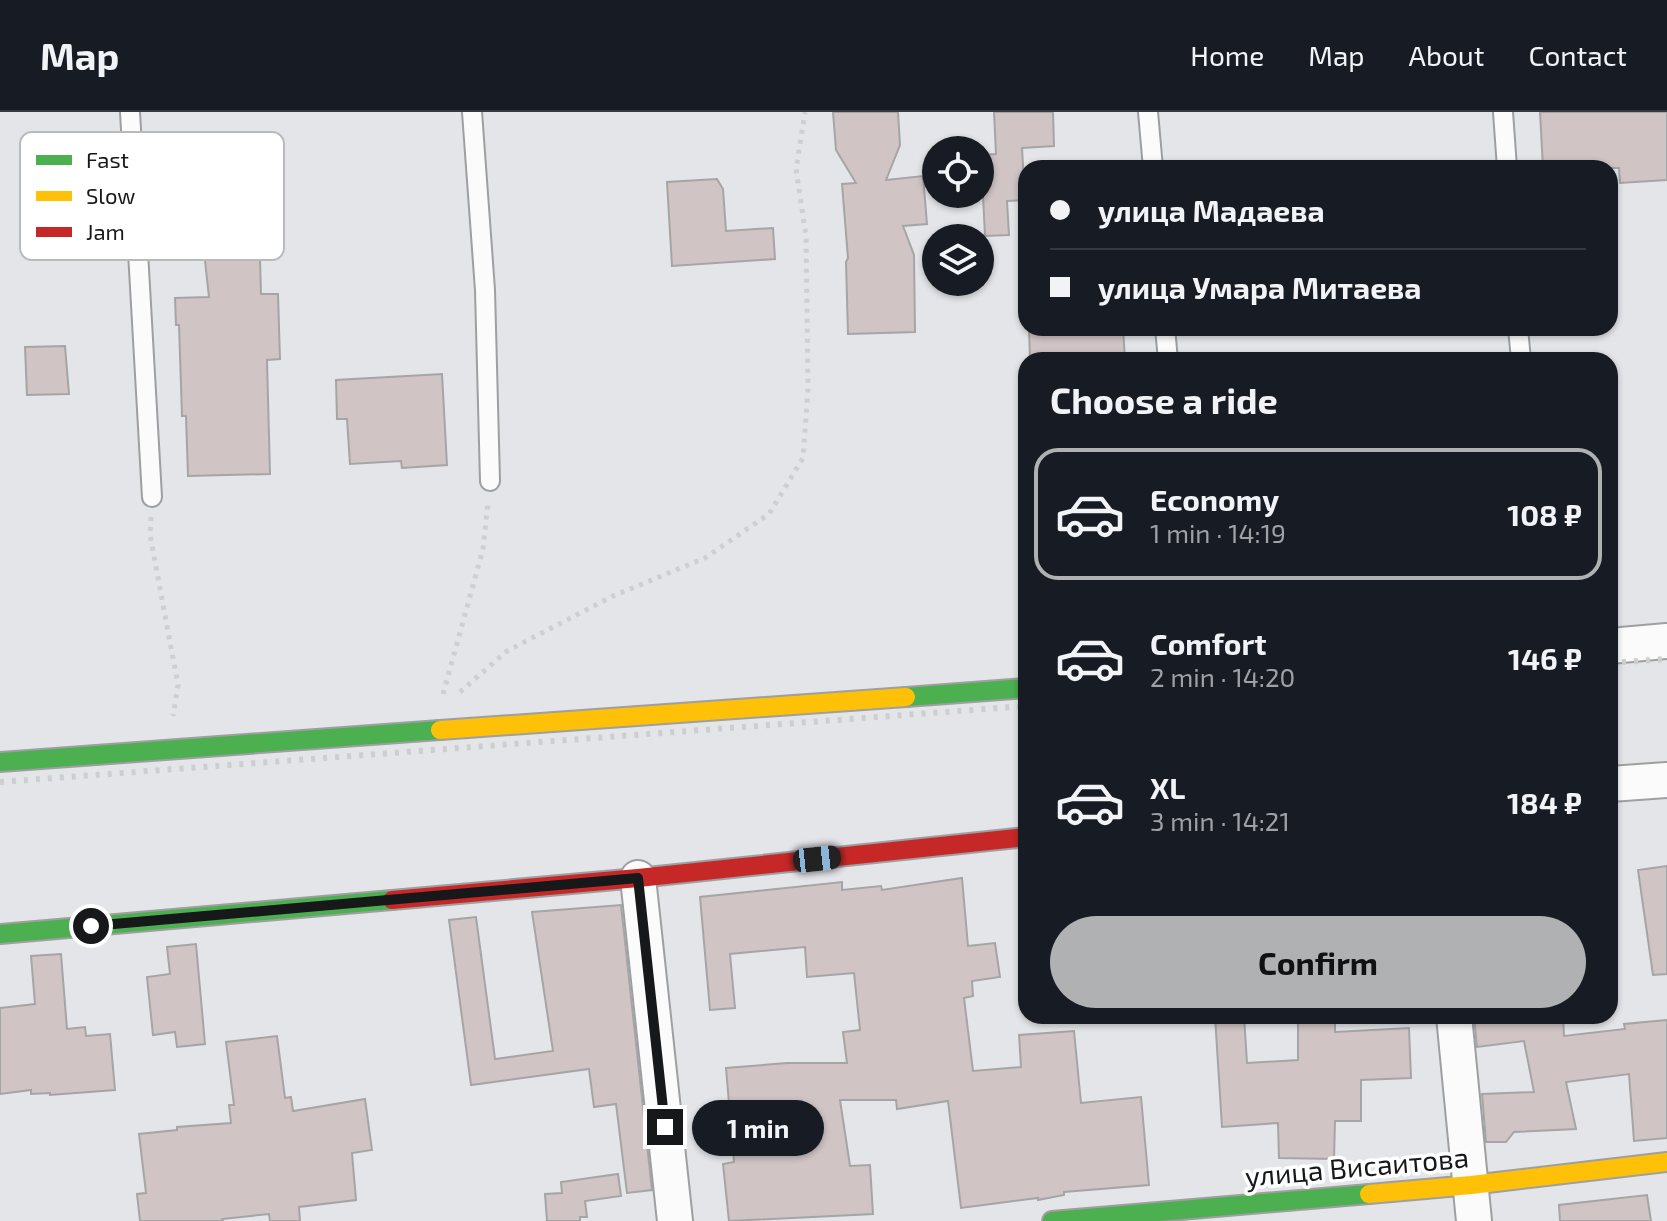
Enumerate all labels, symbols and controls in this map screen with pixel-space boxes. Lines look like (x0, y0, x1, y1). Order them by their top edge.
text: Map (40, 32, 119, 78)
text: Home (1190, 38, 1264, 72)
text: Map (1308, 38, 1365, 72)
text: About (1409, 38, 1484, 72)
text: Contact (1528, 38, 1627, 72)
legend (20, 132, 284, 260)
map controls (922, 136, 994, 296)
button: locate (922, 136, 994, 208)
text: Fast (86, 146, 129, 172)
text: Slow (86, 182, 135, 208)
text: улица Мадаева (1098, 192, 1325, 228)
text: Jam (86, 218, 125, 244)
button: layers (922, 224, 994, 296)
text: улица Умара Митаева (1098, 269, 1422, 305)
text: Choose a ride (1050, 378, 1278, 421)
icon: car (1054, 478, 1126, 550)
text: Economy (1150, 481, 1279, 517)
text: 108 ₽ (1507, 496, 1582, 532)
text: 1 min · 14:19 (1150, 517, 1286, 548)
icon: car (1054, 622, 1126, 694)
text: Comfort (1150, 625, 1267, 661)
text: 146 ₽ (1508, 640, 1582, 676)
text: 2 min · 14:20 (1150, 661, 1295, 692)
icon: car (1054, 766, 1126, 838)
text: XL (1150, 769, 1185, 805)
text: 184 ₽ (1507, 784, 1582, 820)
text: 3 min · 14:21 (1150, 805, 1290, 836)
car (792, 845, 842, 873)
route start (73, 908, 109, 944)
button: Confirm (1050, 916, 1586, 1008)
callout: 1 min (693, 1099, 825, 1155)
route end (647, 1109, 683, 1145)
text: 1 min (727, 1112, 789, 1143)
street label: улица Висаитова (1244, 1139, 1470, 1193)

